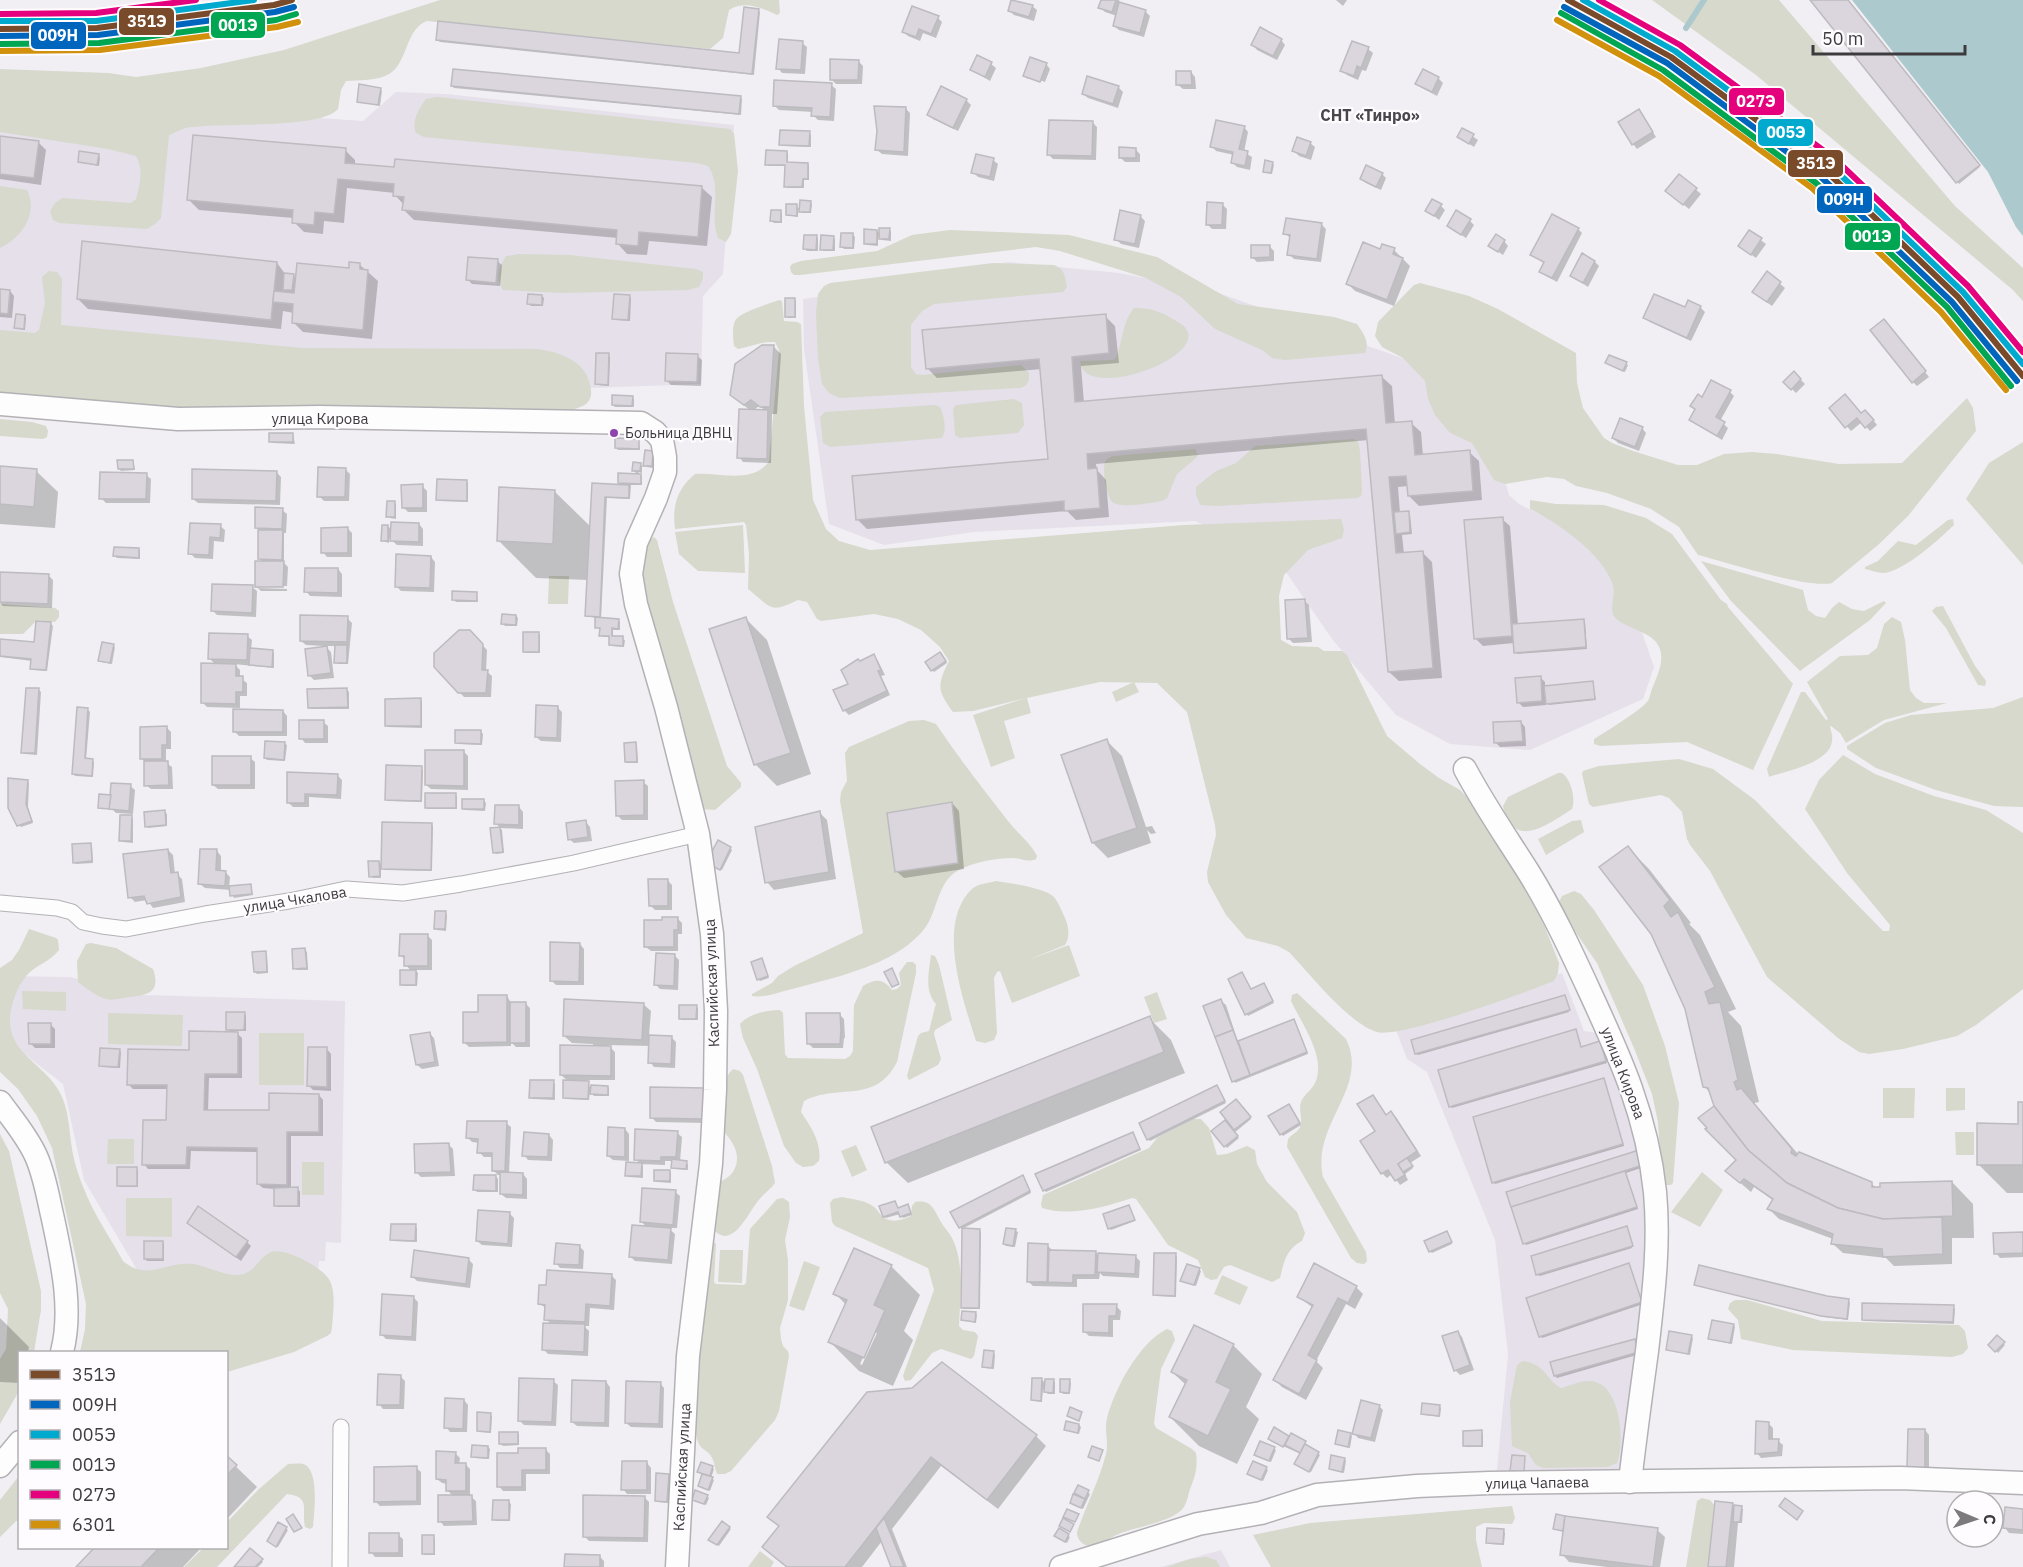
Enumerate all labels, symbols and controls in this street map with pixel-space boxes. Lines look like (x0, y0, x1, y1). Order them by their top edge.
line badge: 351Э (118, 7, 175, 36)
text: 351Э (127, 11, 167, 31)
line badge: 001Э (210, 11, 266, 39)
text: 001Э (218, 15, 258, 35)
scale bar (1813, 18, 1964, 56)
line badge: 009Н (30, 21, 87, 50)
text: 009Н (38, 25, 78, 45)
text: 50 m (1822, 27, 1864, 50)
line badge: 027Э (1728, 87, 1785, 116)
text: 027Э (1736, 91, 1776, 111)
district label: СНТ «Тинро» (1320, 105, 1420, 125)
line badge: 005Э (1757, 118, 1814, 147)
text: 005Э (1766, 122, 1806, 142)
line badge: 351Э (1787, 149, 1844, 178)
text: 351Э (1796, 153, 1836, 173)
line badge: 009Н (1816, 185, 1873, 214)
text: 009Н (1824, 189, 1864, 209)
line badge: 001Э (1844, 222, 1901, 251)
text: 001Э (1852, 226, 1892, 246)
street label: улица Кирова (271, 409, 369, 428)
place label: Больница ДВНЦ (625, 424, 732, 442)
marker: Больница ДВНЦ (608, 427, 620, 439)
street label: улица Чкалова (242, 882, 348, 917)
street label: Каспийская улица (700, 919, 723, 1048)
street label: улица Кирова (1597, 1024, 1650, 1122)
legend (18, 1351, 228, 1549)
text: 351Э (72, 1363, 116, 1386)
text: 009Н (72, 1393, 117, 1416)
street label: Каспийская улица (669, 1402, 694, 1532)
text: 005Э (72, 1423, 116, 1446)
text: 001Э (72, 1453, 116, 1476)
street label: улица Чапаева (1485, 1472, 1589, 1493)
text: 027Э (72, 1483, 116, 1506)
north arrow (1945, 1489, 2005, 1549)
text: 6301 (72, 1513, 115, 1536)
text: С (1980, 1514, 2000, 1525)

